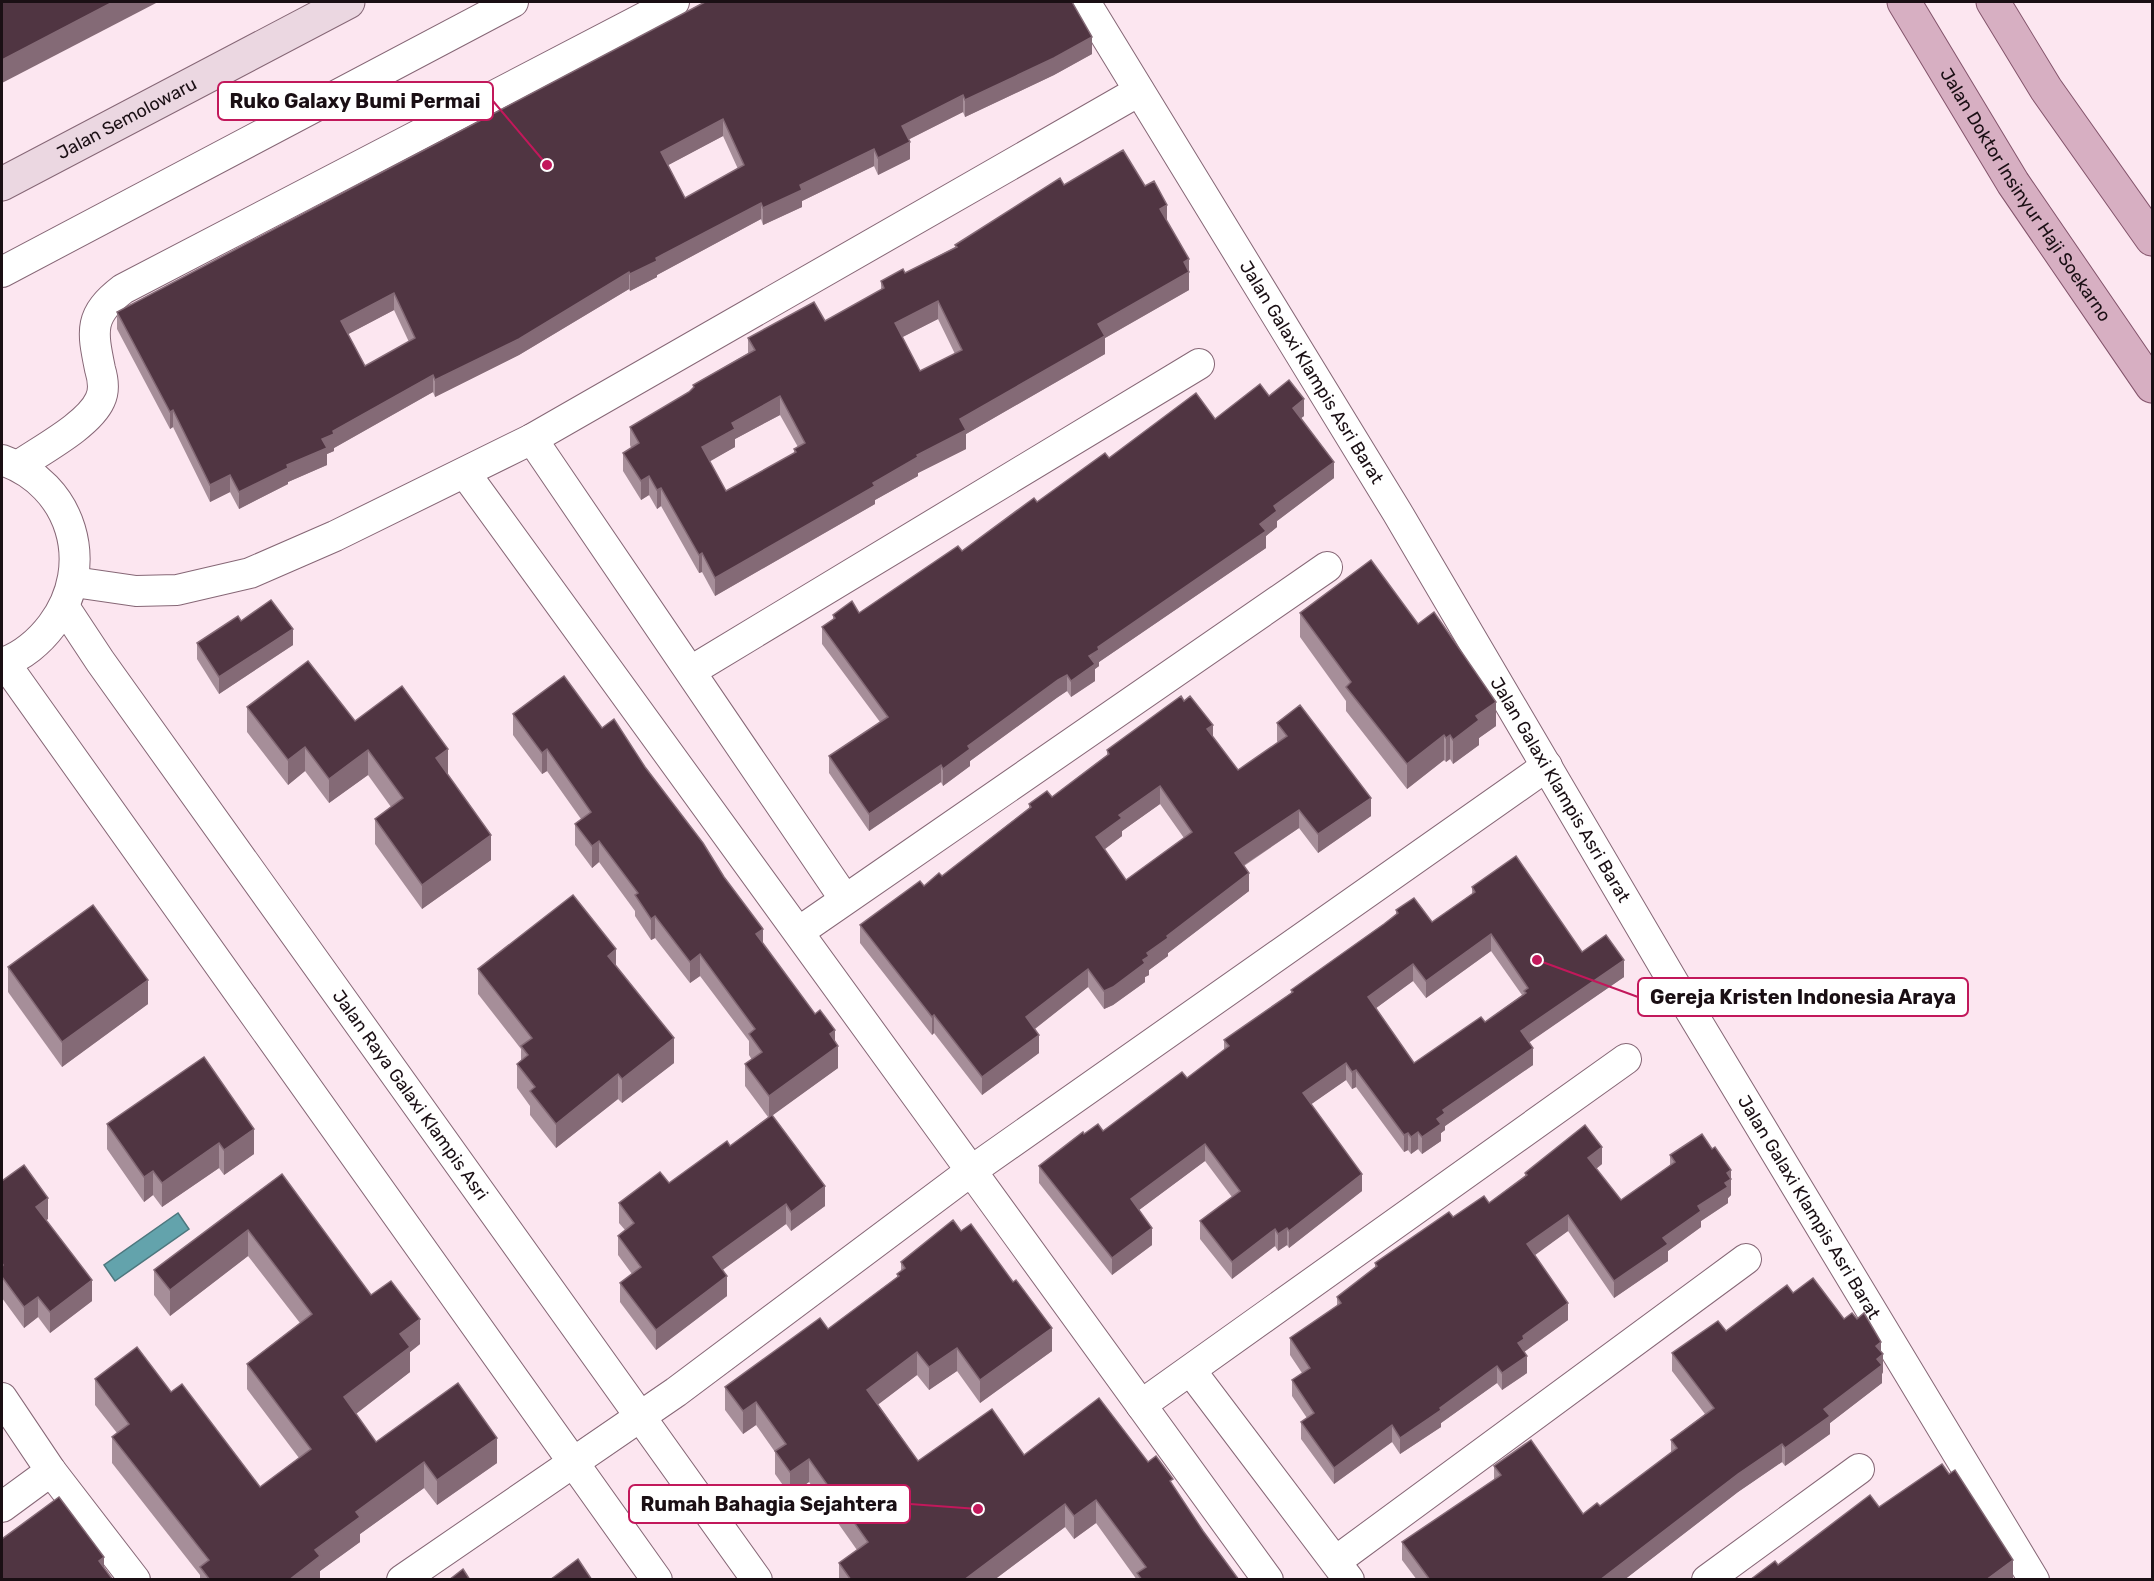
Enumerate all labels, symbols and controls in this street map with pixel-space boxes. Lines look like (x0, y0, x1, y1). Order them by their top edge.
street label: Jalan Doktor Insinyur Haji Soekarno (1935, 64, 2116, 326)
street label: Jalan Semolowaru (53, 73, 200, 164)
callout: Ruko Galaxy Bumi Permai (218, 82, 493, 120)
text: Ruko Galaxy Bumi Permai (230, 89, 480, 113)
street label: Jalan Galaxi Klampis Asri Barat (1235, 257, 1388, 488)
street label: Jalan Galaxi Klampis Asri Barat (1485, 673, 1635, 906)
callout: Gereja Kristen Indonesia Araya (1638, 978, 1968, 1016)
text: Gereja Kristen Indonesia Araya (1650, 985, 1956, 1009)
street label: Jalan Raya Galaxi Klampis Asri (328, 986, 493, 1204)
street label: Jalan Galaxi Klampis Asri Barat (1733, 1091, 1885, 1323)
callout: Rumah Bahagia Sejahtera (629, 1485, 910, 1523)
text: Rumah Bahagia Sejahtera (641, 1492, 897, 1516)

